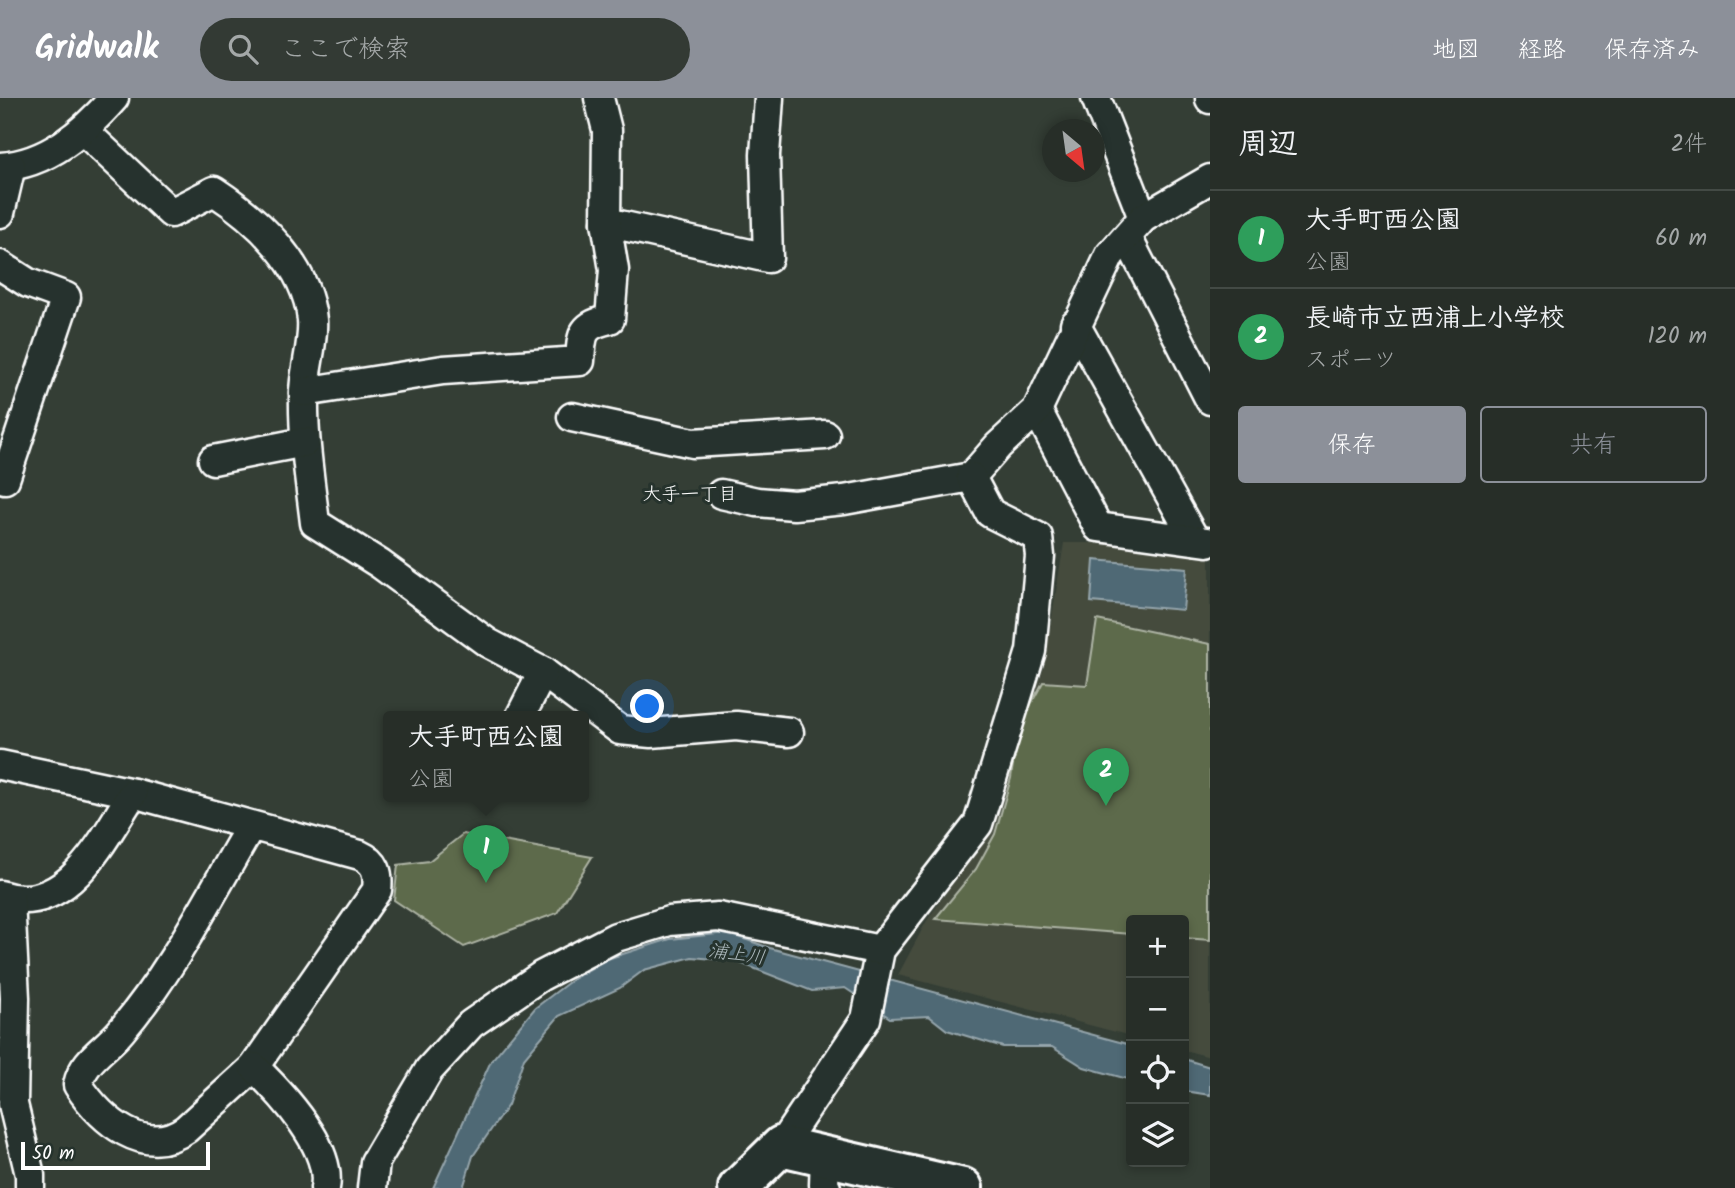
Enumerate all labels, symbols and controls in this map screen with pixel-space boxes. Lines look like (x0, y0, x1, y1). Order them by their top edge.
search box (200, 18, 690, 81)
text: Gridwalk (35, 23, 158, 76)
text: ここで検索 (280, 29, 410, 71)
icon: search (224, 30, 262, 68)
text: 地図 (1432, 31, 1480, 70)
text: 経路 (1518, 31, 1566, 70)
text: 保存済み (1604, 31, 1700, 70)
north arrow (1042, 119, 1105, 182)
text: 周辺 (1238, 121, 1298, 169)
text: 2件 (1671, 127, 1707, 163)
text: 大手町西公園 (1305, 200, 1461, 242)
text: 1 (1258, 221, 1264, 257)
text: 60 m (1655, 221, 1707, 257)
text: 公園 (1305, 245, 1351, 281)
text: 長崎市立西浦上小学校 (1305, 298, 1565, 340)
text: 2 (1254, 319, 1268, 355)
text: 120 m (1647, 319, 1707, 355)
text: スポーツ (1305, 343, 1397, 379)
button: 保存 (1238, 406, 1466, 483)
button: 共有 (1480, 406, 1707, 483)
district label: 大手一丁目 (642, 480, 738, 510)
your location (630, 689, 664, 723)
popup (383, 711, 589, 802)
text: 大手町西公園 (408, 717, 564, 759)
pin: 2 (1083, 748, 1129, 806)
text: 公園 (408, 762, 454, 798)
pin: 1 (463, 825, 509, 883)
map controls (1126, 915, 1189, 1167)
button: + (1126, 915, 1189, 978)
water label: 浦上川 (706, 936, 767, 974)
button: − (1126, 978, 1189, 1041)
button: locate (1126, 1041, 1189, 1104)
button: layers (1126, 1104, 1189, 1167)
scale bar (21, 1139, 210, 1171)
text: 50 m (32, 1139, 74, 1169)

